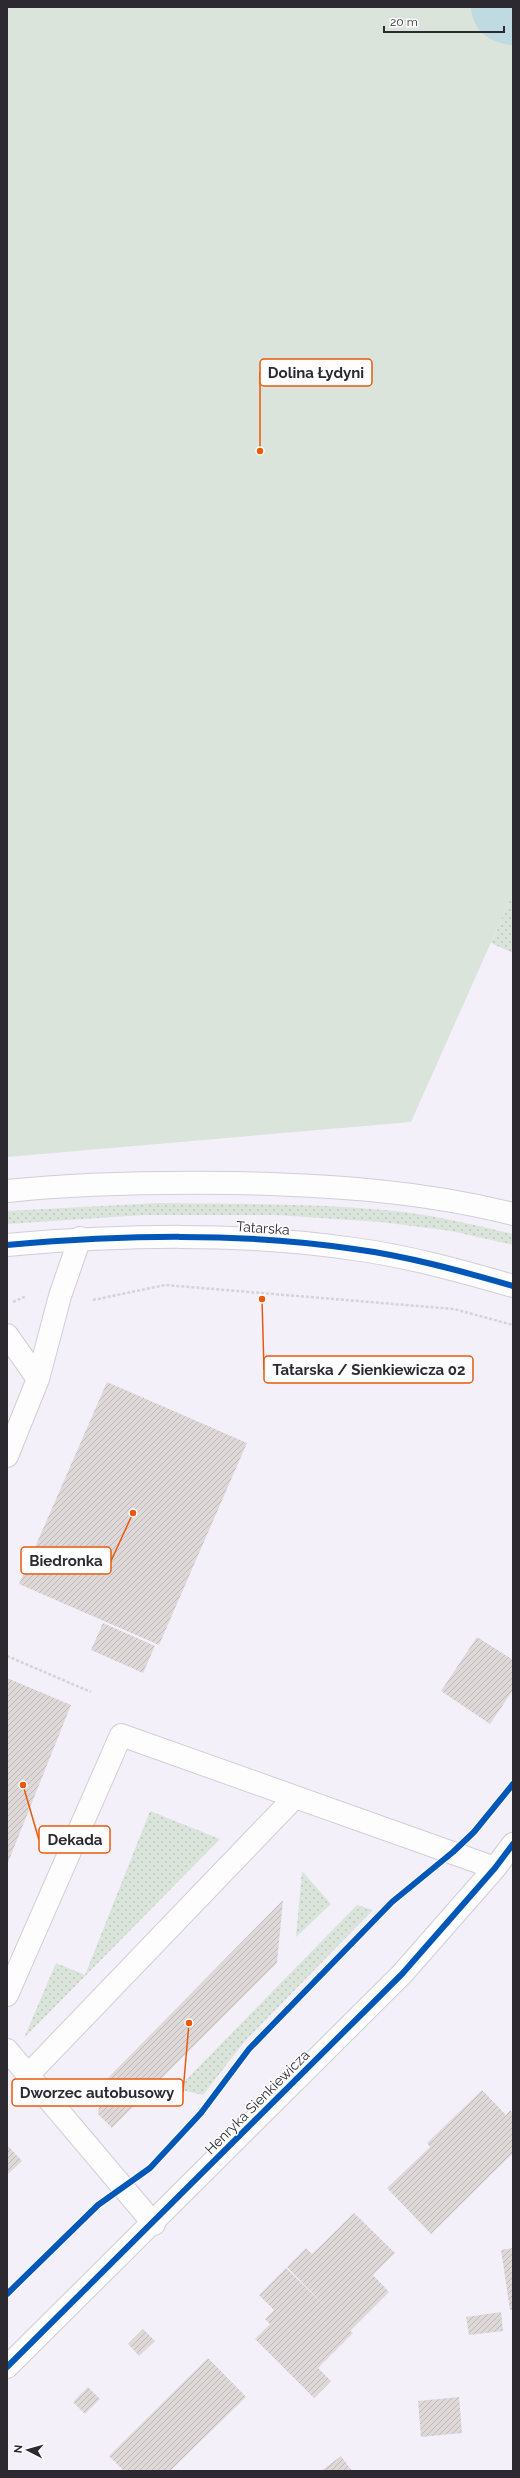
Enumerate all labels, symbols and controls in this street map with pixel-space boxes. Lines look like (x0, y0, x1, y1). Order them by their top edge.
scale bar (384, 8, 504, 34)
text: 20 m (390, 15, 418, 29)
callout: Dolina Łydyni (260, 359, 372, 386)
text: Dolina Łydyni (268, 364, 364, 382)
street label: Tatarska (236, 1218, 290, 1238)
callout: Tatarska / Sienkiewicza 02 (264, 1356, 473, 1383)
text: Tatarska / Sienkiewicza 02 (273, 1361, 465, 1379)
callout: Biedronka (21, 1547, 111, 1574)
text: Biedronka (29, 1552, 103, 1570)
callout: Dekada (39, 1826, 110, 1853)
text: Dekada (48, 1831, 103, 1849)
street label: Henryka Sienkiewicza (202, 2047, 312, 2157)
callout: Dworzec autobusowy (12, 2079, 183, 2106)
text: Dworzec autobusowy (20, 2084, 175, 2102)
north arrow (8, 2430, 48, 2470)
text: N (12, 2444, 25, 2454)

